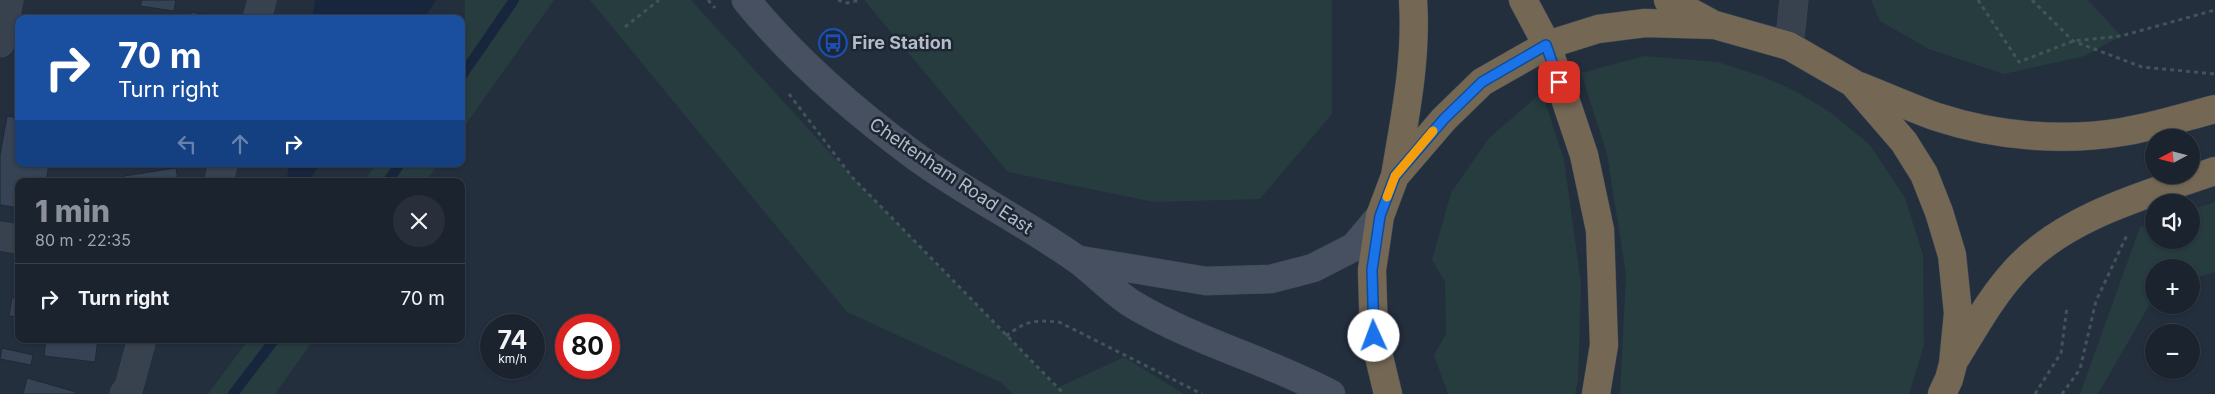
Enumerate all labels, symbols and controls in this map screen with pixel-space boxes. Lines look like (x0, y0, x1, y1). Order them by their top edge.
bus stop icon: Fire Station (818, 28, 848, 58)
place label: Fire Station (852, 32, 952, 53)
text: 70 m (118, 34, 202, 76)
icon: right (35, 35, 100, 100)
pin (1538, 61, 1580, 103)
icon: arrive (1545, 68, 1573, 96)
text: Turn right (118, 76, 219, 102)
street label: Cheltenham Road East (866, 113, 1037, 238)
north arrow (2145, 129, 2200, 184)
map controls (2145, 129, 2200, 379)
icon: left (173, 130, 201, 158)
icon: ahead (226, 130, 254, 158)
icon: right (279, 130, 307, 158)
text: 1 min (35, 193, 110, 229)
button: sound (2145, 194, 2200, 249)
button: close (393, 195, 445, 247)
text: 80 m · 22:35 (35, 230, 131, 250)
button: + (2145, 259, 2200, 314)
icon: right (35, 285, 63, 313)
text: Turn right (78, 287, 169, 310)
text: 70 m (401, 287, 445, 310)
position arrow (1347, 309, 1399, 361)
speed limit sign: 80 (555, 314, 620, 379)
button: − (2145, 324, 2200, 379)
text: 74 (498, 325, 528, 355)
text: km/h (498, 351, 527, 366)

